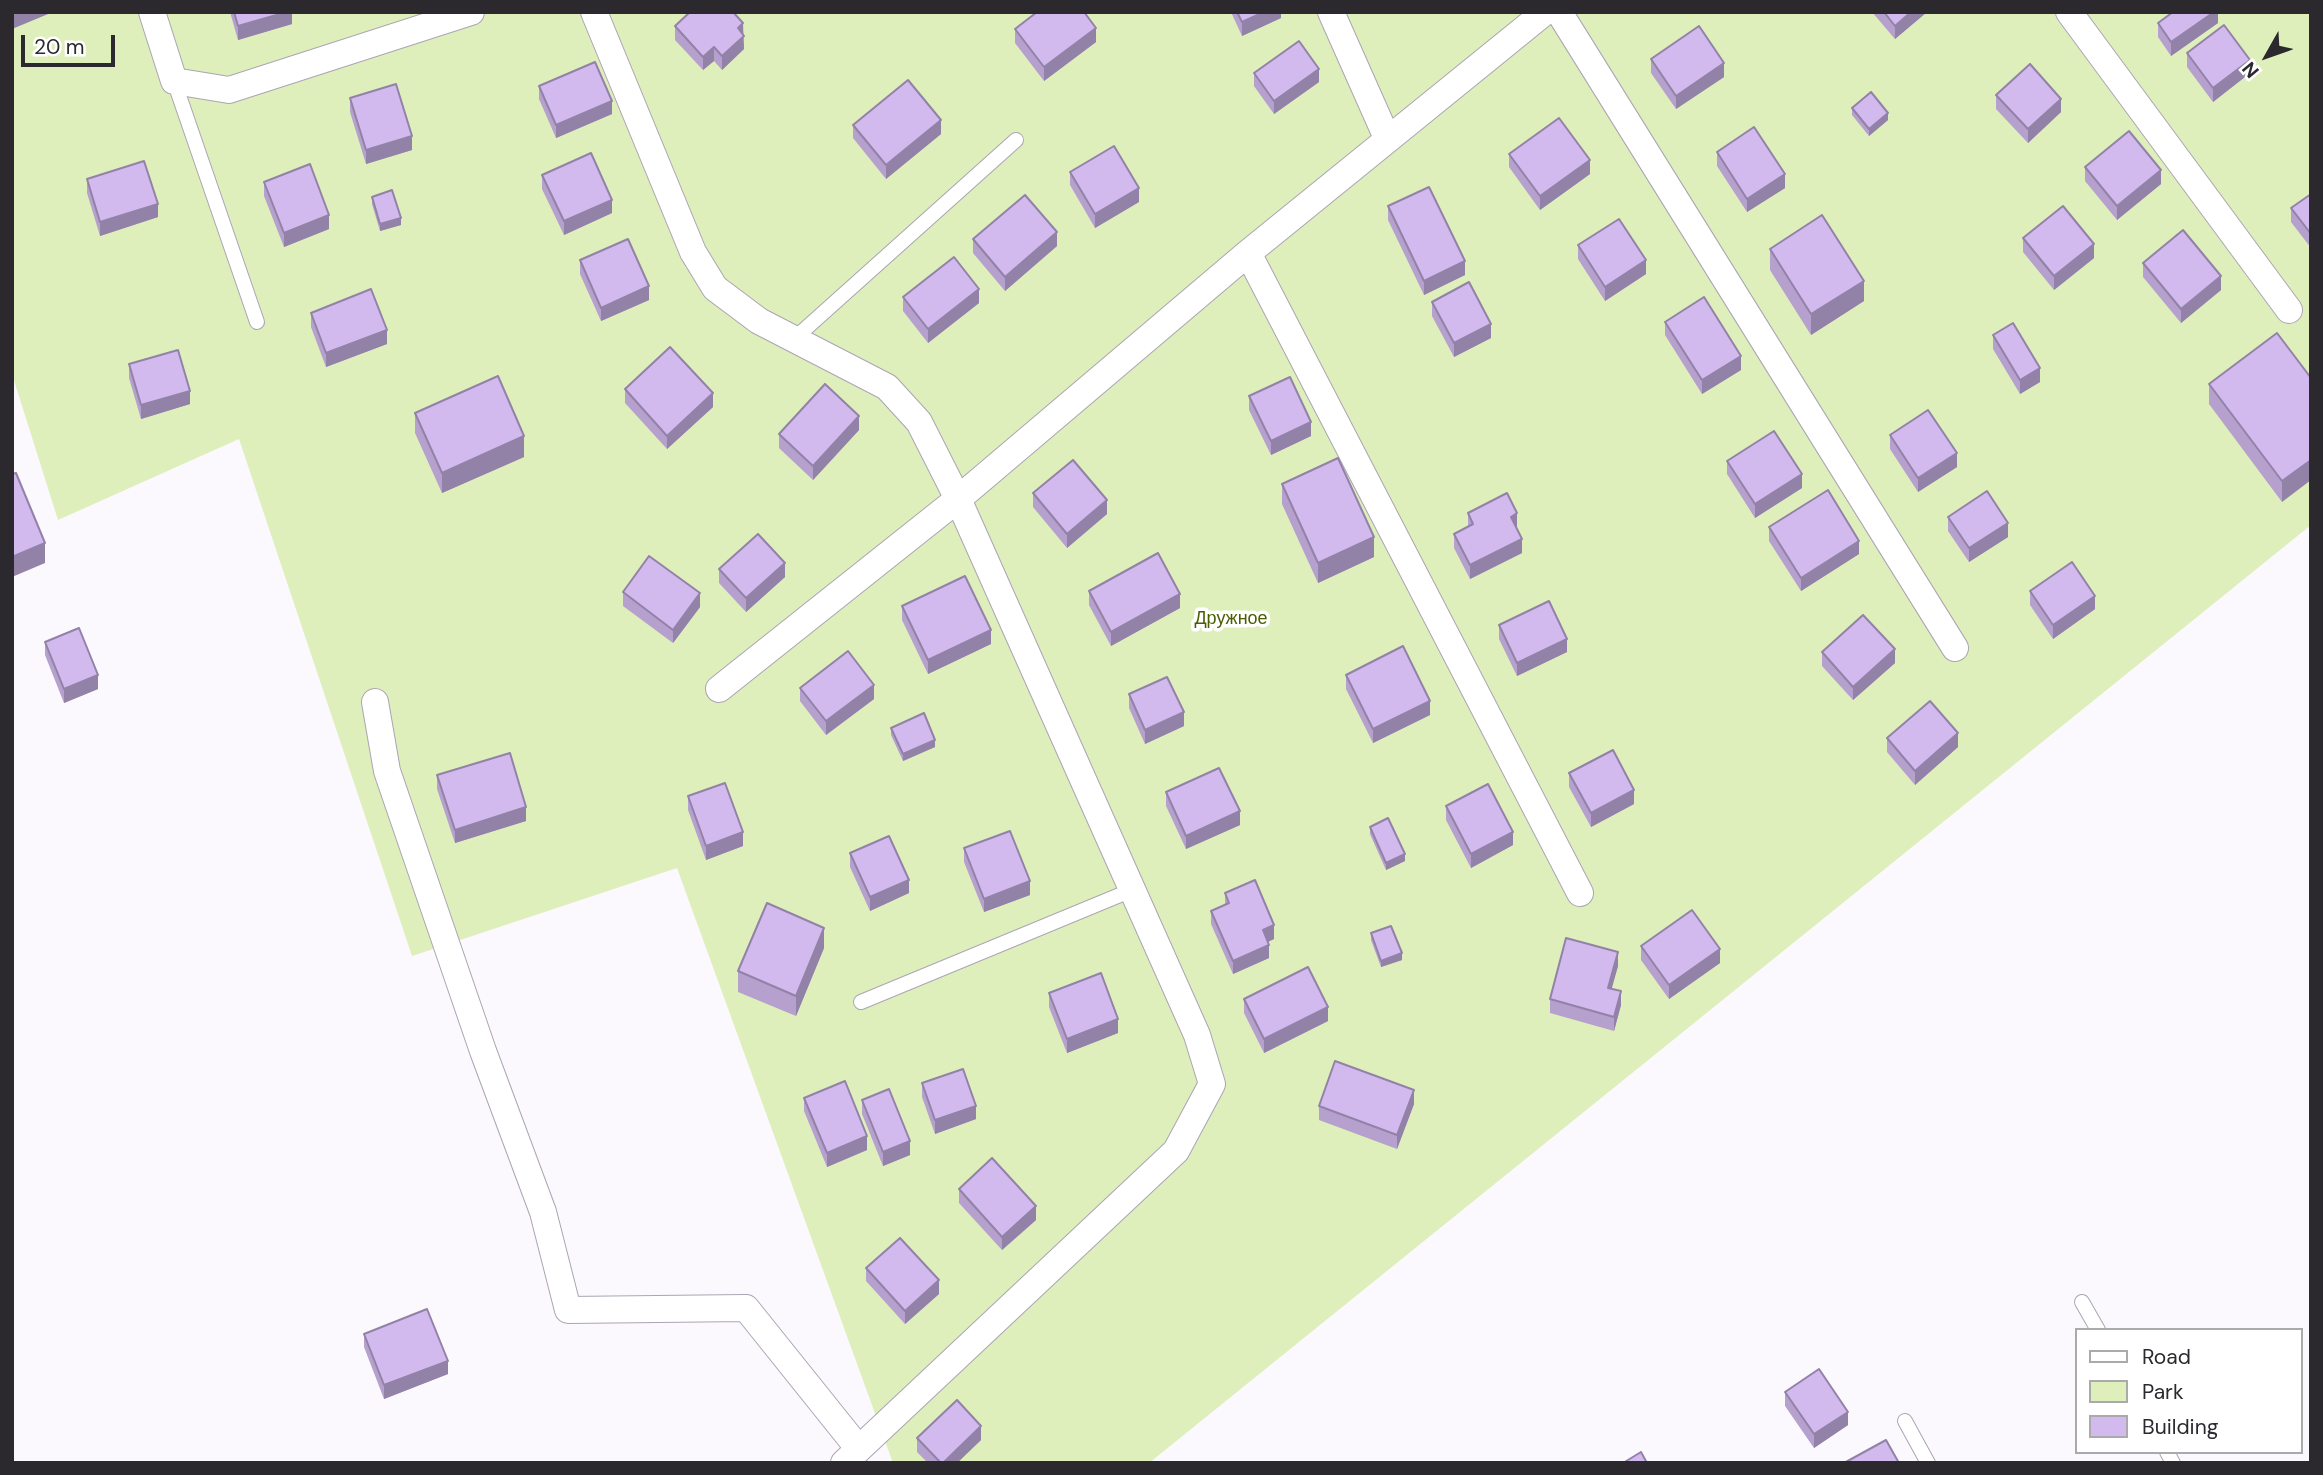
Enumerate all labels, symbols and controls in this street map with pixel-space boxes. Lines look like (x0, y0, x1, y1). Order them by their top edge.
scale bar (24, 21, 119, 65)
north arrow (2232, 21, 2302, 91)
text: 20 m (34, 33, 85, 61)
text: N (2237, 56, 2265, 83)
park label: Дружное (1194, 608, 1268, 630)
legend (2074, 1328, 2302, 1454)
text: Road (2142, 1343, 2191, 1371)
text: Park (2142, 1378, 2183, 1406)
text: Building (2142, 1413, 2218, 1441)

